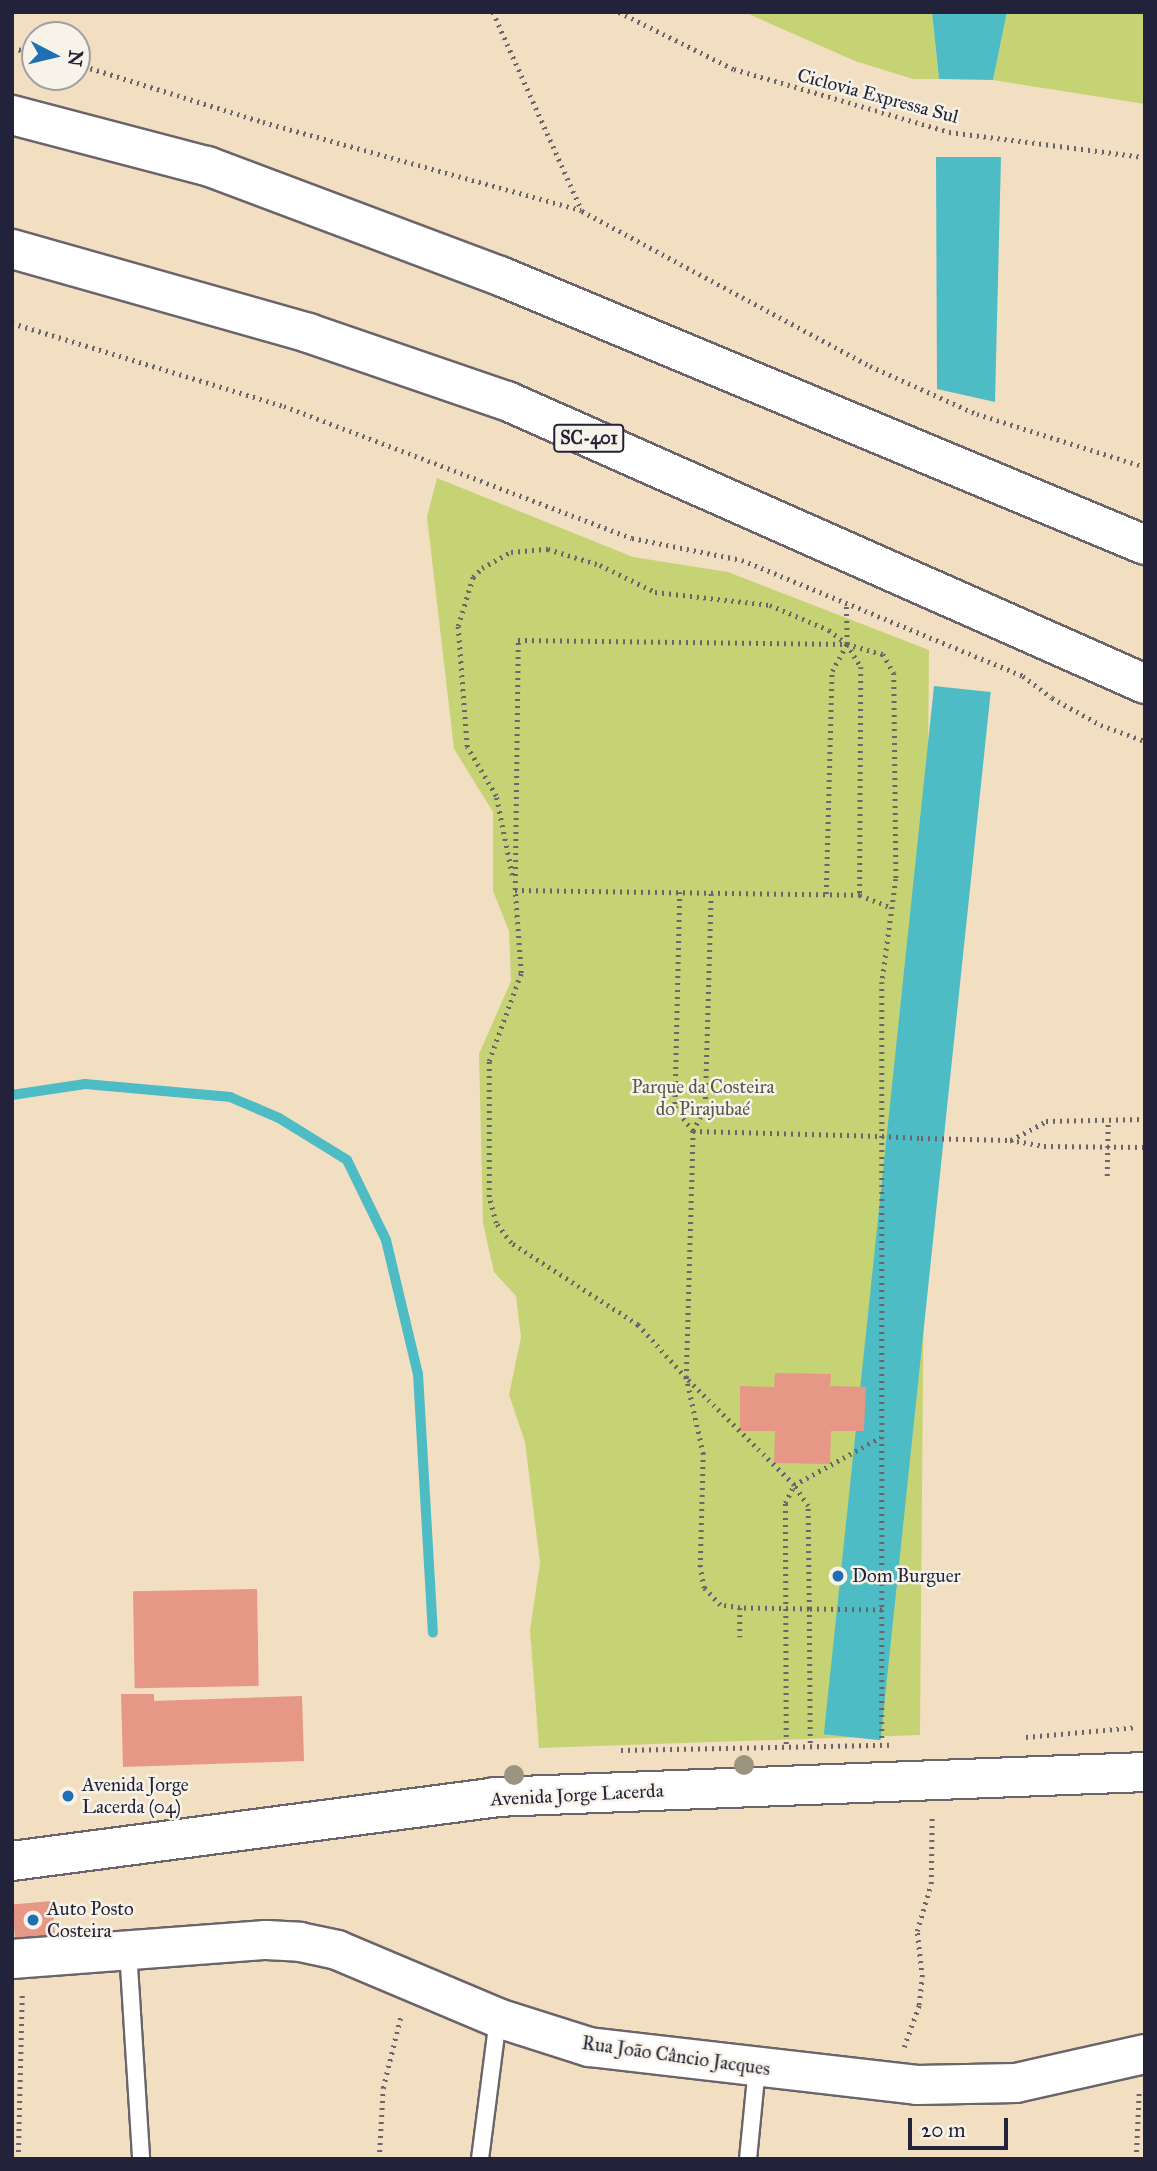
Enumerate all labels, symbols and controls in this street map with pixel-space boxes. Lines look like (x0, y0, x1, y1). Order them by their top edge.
north arrow (21, 21, 91, 91)
text: N (63, 49, 88, 68)
street label: Ciclovia Expressa Sul (795, 64, 961, 128)
road number: SC-401 (552, 424, 626, 452)
park label: Parque da Costeira do Pirajubaé (631, 1076, 775, 1120)
place label: Dom Burguer (852, 1565, 961, 1587)
marker: Dom Burguer (830, 1568, 846, 1584)
place label: Avenida Jorge Lacerda (04) (82, 1774, 189, 1818)
street label: Avenida Jorge Lacerda (490, 1779, 664, 1811)
marker: Avenida Jorge Lacerda (04) (60, 1788, 76, 1804)
place label: Auto Posto Costeira (47, 1898, 134, 1942)
marker: Auto Posto Costeira (25, 1912, 41, 1928)
street label: Rua João Câncio Jacques (580, 2032, 772, 2080)
scale bar (912, 2104, 1012, 2148)
text: 20 m (921, 2117, 966, 2143)

